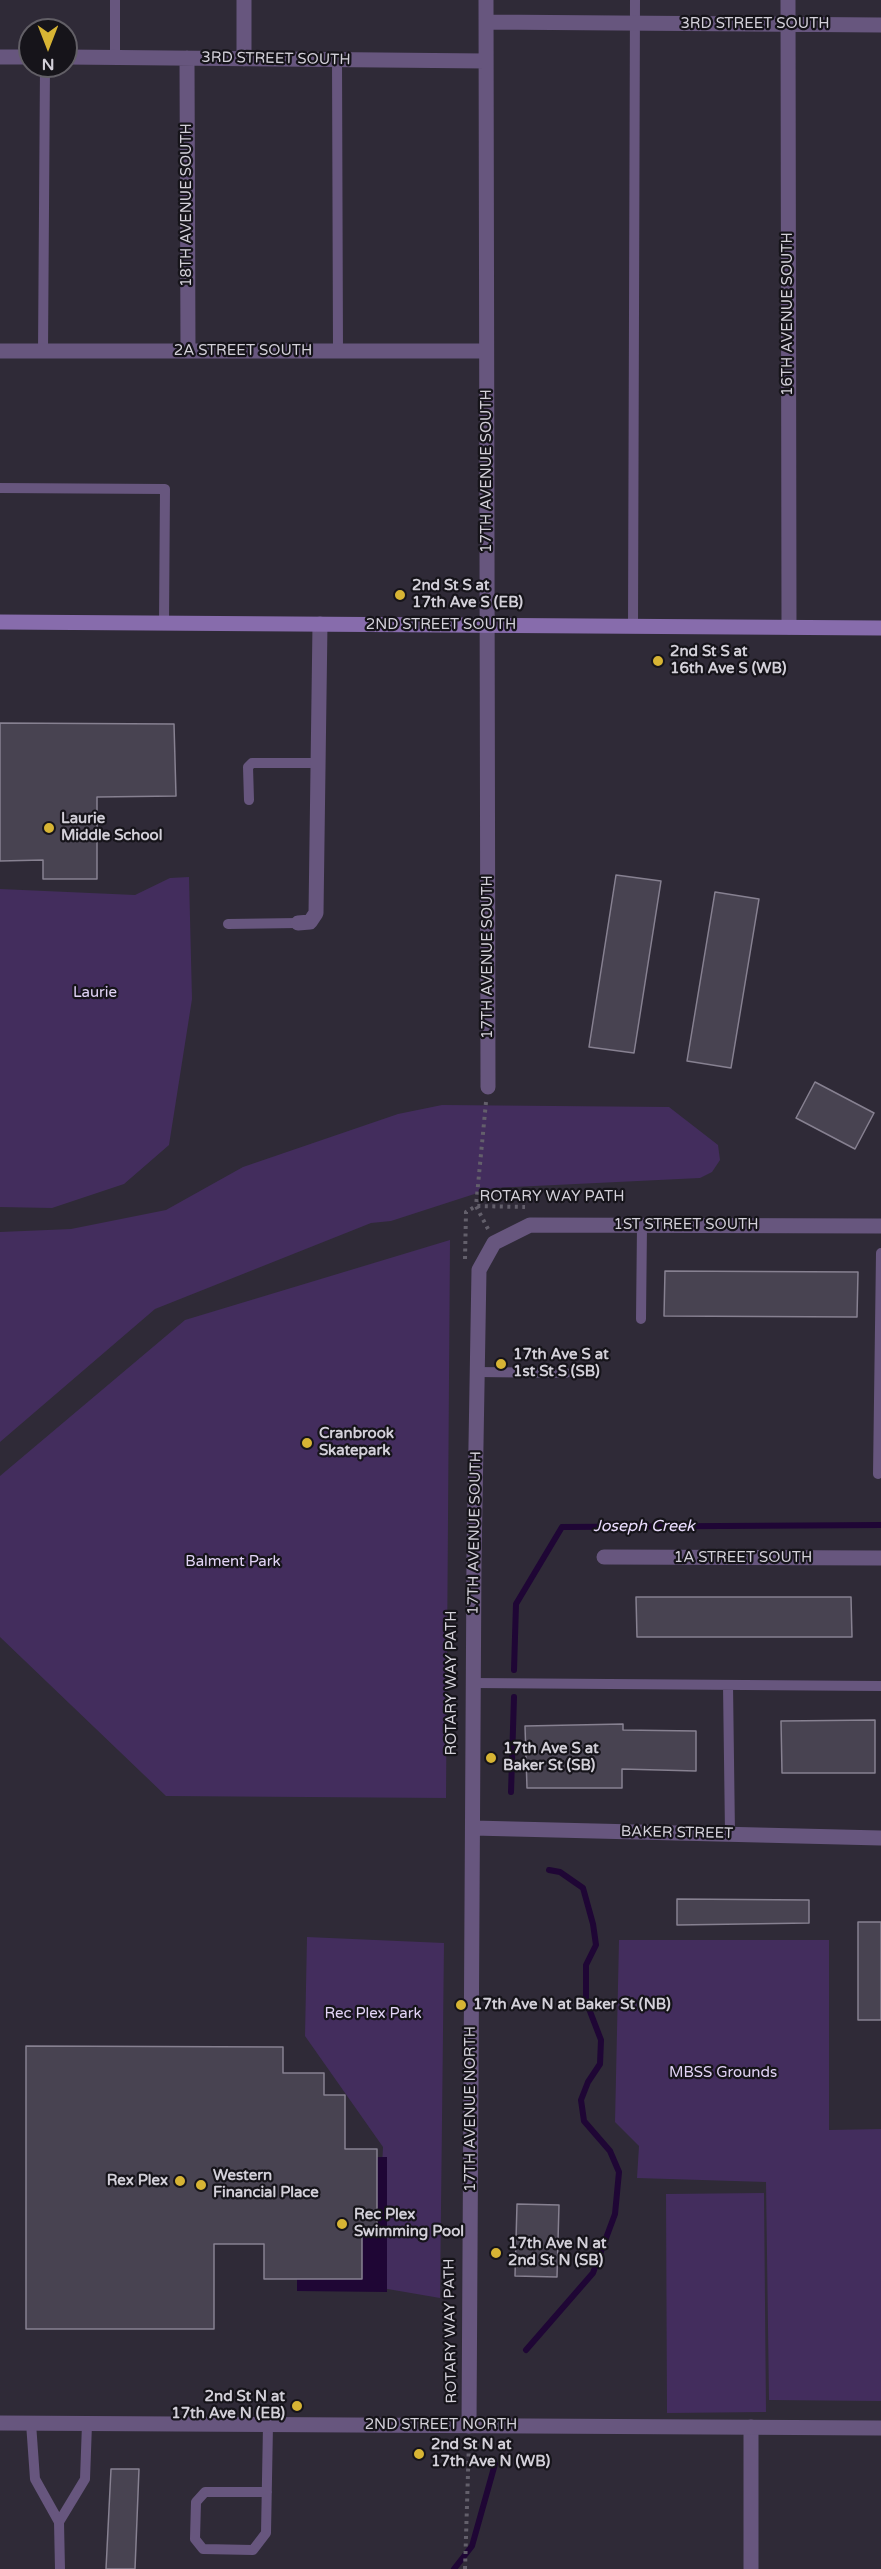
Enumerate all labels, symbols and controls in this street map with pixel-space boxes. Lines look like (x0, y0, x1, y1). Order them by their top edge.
street label: 3RD STREET SOUTH (680, 15, 830, 33)
north arrow (18, 18, 78, 78)
street label: 3RD STREET SOUTH (201, 49, 351, 69)
text: N (42, 54, 54, 74)
street label: 18TH AVENUE SOUTH (178, 123, 196, 287)
street label: 16TH AVENUE SOUTH (779, 232, 797, 396)
street label: 2A STREET SOUTH (174, 342, 312, 360)
street label: 17TH AVENUE SOUTH (478, 389, 496, 553)
place label: 2nd St S at 17th Ave S (EB) (412, 577, 523, 612)
marker: 2nd St S at 17th Ave S (EB) (393, 588, 407, 602)
street label: 2ND STREET SOUTH (366, 616, 516, 634)
place label: 2nd St S at 16th Ave S (WB) (670, 643, 786, 678)
marker: 2nd St S at 16th Ave S (WB) (651, 654, 665, 668)
place label: Laurie Middle School (61, 810, 162, 845)
marker: Laurie Middle School (42, 821, 56, 835)
street label: 17TH AVENUE SOUTH (479, 875, 497, 1039)
park label: Laurie (73, 984, 117, 1002)
street label: ROTARY WAY PATH (479, 1188, 625, 1206)
street label: 1ST STREET SOUTH (613, 1216, 759, 1234)
place label: 17th Ave S at 1st St S (SB) (513, 1346, 609, 1381)
marker: 17th Ave S at 1st St S (SB) (494, 1357, 508, 1371)
place label: Cranbrook Skatepark (319, 1425, 394, 1460)
marker: Cranbrook Skatepark (300, 1436, 314, 1450)
street label: 17TH AVENUE SOUTH (465, 1451, 485, 1615)
water label: Joseph Creek (593, 1517, 695, 1537)
street label: 1A STREET SOUTH (674, 1549, 812, 1567)
park label: Balment Park (185, 1553, 281, 1571)
street label: ROTARY WAY PATH (443, 1610, 461, 1756)
place label: 17th Ave S at Baker St (SB) (503, 1740, 599, 1775)
marker: 17th Ave S at Baker St (SB) (484, 1751, 498, 1765)
street label: BAKER STREET (621, 1823, 733, 1843)
place label: 17th Ave N at Baker St (NB) (473, 1996, 671, 2014)
marker: 17th Ave N at Baker St (NB) (454, 1998, 468, 2012)
park label: Rec Plex Park (324, 2005, 422, 2023)
street label: 17TH AVENUE NORTH (462, 2026, 480, 2192)
park label: MBSS Grounds (669, 2064, 777, 2082)
place label: Western Financial Place (213, 2167, 319, 2202)
place label: Rex Plex (107, 2172, 168, 2190)
marker: Rex Plex (173, 2174, 187, 2188)
marker: Western Financial Place (194, 2178, 208, 2192)
place label: Rec Plex Swimming Pool (354, 2206, 464, 2241)
marker: Rec Plex Swimming Pool (335, 2217, 349, 2231)
place label: 17th Ave N at 2nd St N (SB) (508, 2235, 606, 2270)
marker: 17th Ave N at 2nd St N (SB) (489, 2246, 503, 2260)
street label: ROTARY WAY PATH (441, 2258, 461, 2404)
place label: 2nd St N at 17th Ave N (EB) (171, 2388, 285, 2423)
marker: 2nd St N at 17th Ave N (EB) (290, 2399, 304, 2413)
street label: 2ND STREET NORTH (365, 2416, 517, 2434)
place label: 2nd St N at 17th Ave N (WB) (431, 2436, 550, 2471)
marker: 2nd St N at 17th Ave N (WB) (412, 2447, 426, 2461)

